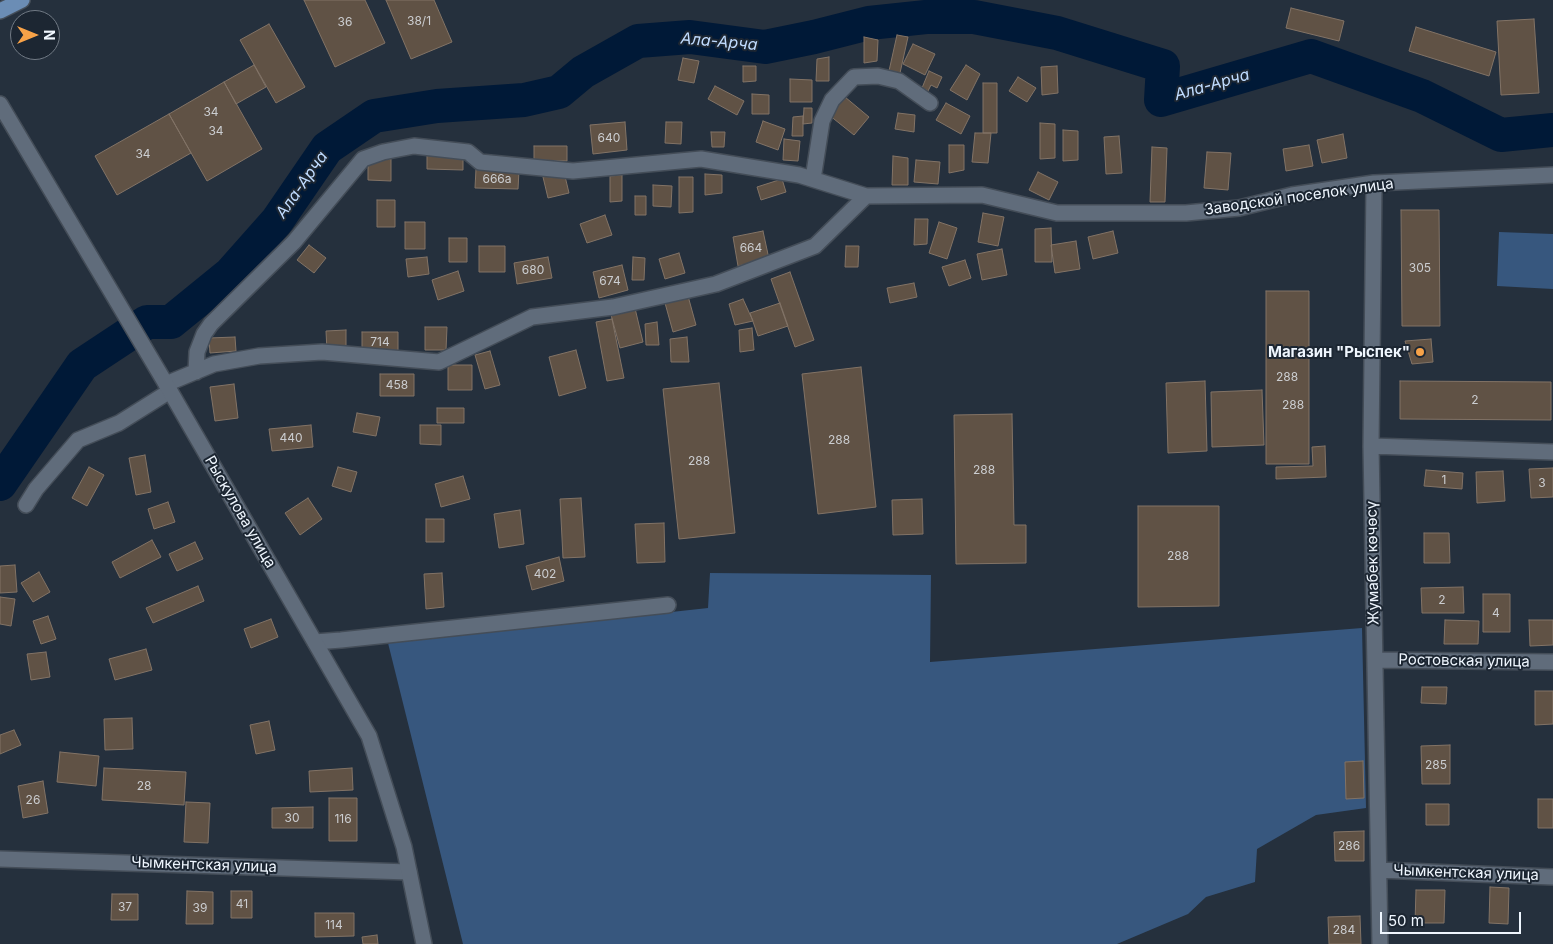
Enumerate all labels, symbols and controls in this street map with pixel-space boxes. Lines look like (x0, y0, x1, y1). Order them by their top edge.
north arrow (10, 10, 60, 60)
house number: 38/1 (407, 14, 431, 28)
house number: 36 (338, 15, 352, 29)
water label: Ала-Арча (680, 29, 758, 55)
text: N (41, 30, 58, 40)
water label: Ала-Арча (1172, 65, 1252, 105)
house number: 34 (203, 105, 219, 119)
house number: 34 (208, 124, 224, 138)
house number: 640 (598, 131, 620, 145)
house number: 34 (135, 147, 151, 161)
water label: Ала-Арча (272, 148, 332, 222)
house number: 666а (482, 172, 512, 186)
street label: Заводской поселок улица (1203, 175, 1395, 219)
house number: 664 (740, 241, 762, 255)
house number: 305 (1409, 261, 1431, 275)
house number: 680 (522, 263, 544, 277)
house number: 674 (599, 274, 621, 288)
house number: 714 (370, 335, 390, 349)
place label: Магазин "Рыспек" (1268, 343, 1410, 361)
marker: Магазин "Рыспек" (1414, 346, 1426, 358)
house number: 288 (1276, 370, 1298, 384)
house number: 458 (386, 378, 408, 392)
house number: 2 (1471, 393, 1479, 407)
house number: 288 (1282, 398, 1304, 412)
house number: 440 (279, 431, 303, 445)
house number: 288 (828, 433, 850, 447)
street label: Рыскулова улица (201, 453, 279, 571)
house number: 288 (688, 454, 710, 468)
house number: 288 (973, 463, 995, 477)
house number: 1 (1442, 473, 1446, 487)
house number: 3 (1538, 476, 1546, 490)
street label: Жумабек көчөсү (1363, 501, 1383, 625)
house number: 288 (1167, 549, 1189, 563)
house number: 402 (534, 567, 556, 581)
house number: 2 (1438, 593, 1446, 607)
house number: 4 (1492, 606, 1500, 620)
street label: Ростовская улица (1398, 651, 1530, 671)
house number: 285 (1425, 758, 1447, 772)
house number: 28 (137, 779, 151, 793)
house number: 26 (26, 793, 40, 807)
house number: 30 (285, 811, 299, 825)
house number: 116 (334, 812, 352, 826)
house number: 286 (1338, 839, 1360, 853)
street label: Чымкентская улица (131, 853, 277, 877)
street label: Чымкентская улица (1393, 861, 1539, 885)
house number: 41 (236, 897, 248, 911)
house number: 37 (118, 900, 132, 914)
house number: 39 (193, 901, 207, 915)
scale bar (1383, 902, 1524, 934)
text: 50 m (1388, 911, 1424, 930)
house number: 114 (325, 918, 343, 932)
house number: 284 (1333, 923, 1355, 937)

